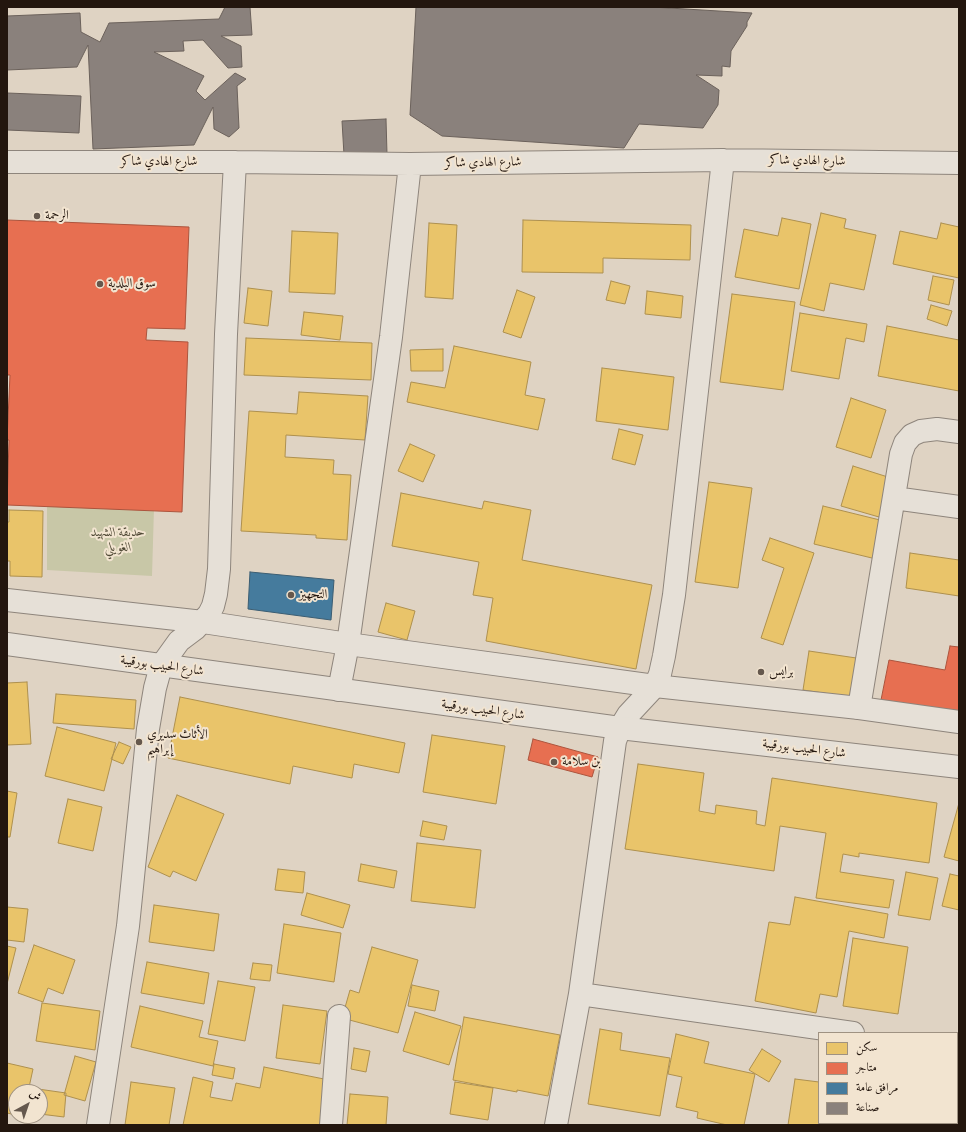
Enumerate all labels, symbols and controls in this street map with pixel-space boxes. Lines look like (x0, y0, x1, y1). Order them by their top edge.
street label: شارع الهادي شاكر (768, 153, 846, 169)
street label: شارع الهادي شاكر (121, 154, 197, 170)
street label: شارع الهادي شاكر (444, 155, 522, 171)
place label: الرحمة (45, 208, 69, 224)
marker: الرحمة (32, 211, 42, 221)
place label: سوق البلدية (108, 276, 156, 292)
marker: سوق البلدية (95, 279, 105, 289)
park label: حديقة الشهيد الغويلي (91, 525, 145, 556)
place label: التجهيز (299, 587, 327, 603)
marker: التجهيز (286, 590, 296, 600)
street label: شارع الحبيب بورقيبة (119, 652, 205, 680)
place label: برايس (769, 664, 793, 680)
marker: برايس (756, 667, 766, 677)
street label: شارع الحبيب بورقيبة (440, 696, 526, 724)
place label: الأثاث سديري إبراهيم (147, 727, 208, 758)
street label: شارع الحبيب بورقيبة (761, 736, 847, 762)
marker: الأثاث سديري إبراهيم (134, 737, 144, 747)
place label: بن سلامة (562, 754, 601, 770)
marker: بن سلامة (549, 757, 559, 767)
legend (818, 1032, 958, 1124)
text: سكن (856, 1040, 877, 1055)
text: متاجر (856, 1060, 877, 1075)
text: مرافق عامة (856, 1080, 898, 1095)
north arrow (8, 1084, 48, 1124)
text: ش (26, 1087, 44, 1104)
text: صناعة (856, 1100, 879, 1115)

